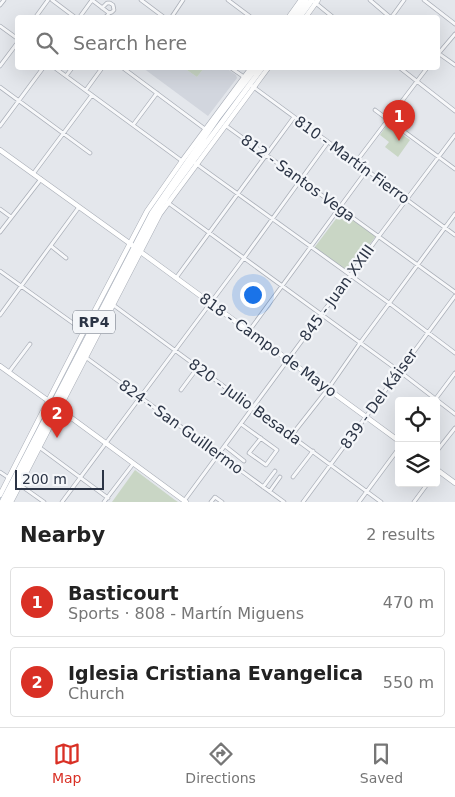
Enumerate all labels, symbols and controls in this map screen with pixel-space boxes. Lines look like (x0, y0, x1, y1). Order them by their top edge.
search box (15, 15, 440, 70)
icon: search (33, 29, 61, 57)
text: Search here (73, 32, 187, 54)
pin: 1 (383, 100, 415, 141)
street label: 810 - Martín Fierro (291, 112, 413, 208)
street label: 812 - Santos Vega (238, 131, 358, 225)
street label: 845 - Juan XXIII (296, 241, 378, 345)
your location (240, 282, 266, 308)
street label: 818 - Campo de Mayo (196, 289, 340, 401)
road number: RP4 (73, 311, 115, 334)
street label: 839 - Del Káiser (337, 345, 422, 453)
street label: 820 - Julio Besada (185, 355, 305, 449)
street label: 824 - San Guillermo (115, 376, 247, 478)
pin: 2 (41, 397, 73, 438)
map controls (395, 397, 440, 487)
button: locate (395, 397, 440, 442)
button: layers (395, 442, 440, 487)
scale bar (15, 467, 104, 490)
text: 200 m (22, 471, 67, 487)
text: Nearby (20, 523, 105, 547)
text: 2 results (366, 525, 435, 544)
text: Basticourt (68, 582, 179, 604)
text: 1 (31, 593, 43, 612)
text: 470 m (383, 593, 434, 612)
text: Sports · 808 - Martín Miguens (68, 604, 304, 623)
text: Iglesia Cristiana Evangelica (68, 662, 363, 684)
text: 2 (31, 673, 43, 692)
text: 550 m (383, 673, 434, 692)
text: Church (68, 684, 125, 703)
tab: Map (52, 740, 81, 786)
tab: Directions (185, 740, 256, 786)
tab: Saved (360, 740, 403, 786)

